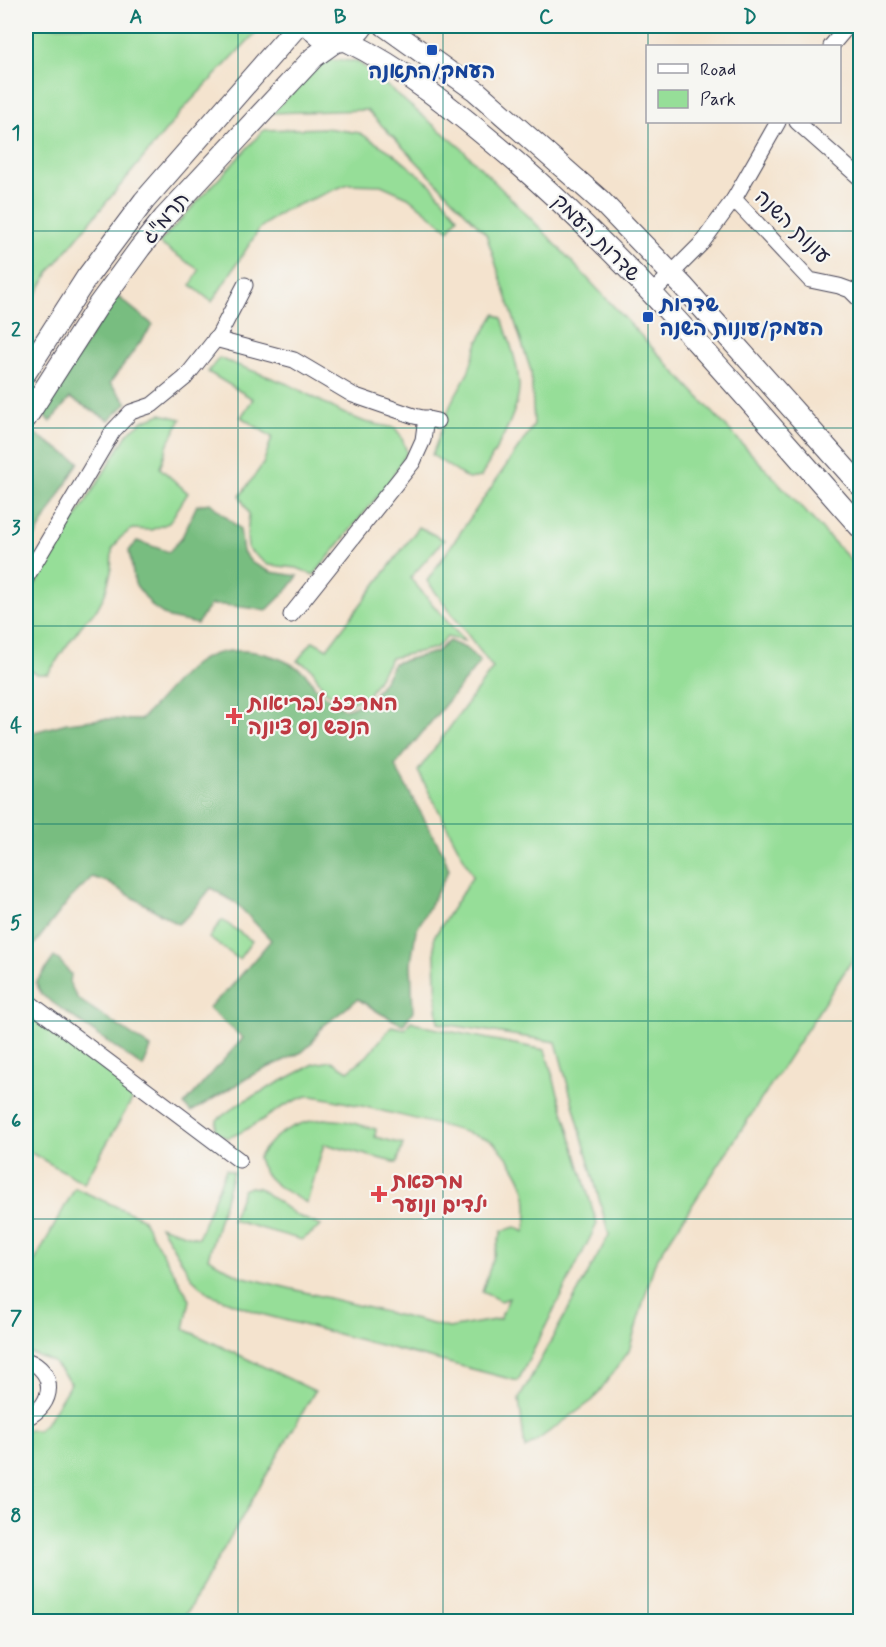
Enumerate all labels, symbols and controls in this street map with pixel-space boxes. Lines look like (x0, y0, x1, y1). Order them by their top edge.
text: A (129, 4, 143, 31)
text: B (334, 4, 347, 31)
text: C (539, 4, 554, 31)
text: D (743, 4, 757, 31)
marker: העמק/התאנה (425, 43, 439, 57)
legend (646, 45, 841, 123)
place label: העמק/התאנה (369, 58, 495, 86)
text: Road (700, 58, 736, 82)
text: Park (700, 88, 736, 112)
text: 1 (12, 120, 20, 147)
street label: עונות השנה (748, 184, 836, 270)
street label: תרמ"ג (136, 186, 196, 250)
street label: שדרות העמק (546, 188, 646, 288)
place label: שדרות העמק/עונות השנה (658, 291, 824, 343)
marker: שדרות העמק/עונות השנה (641, 310, 655, 324)
text: 2 (11, 317, 21, 344)
text: 3 (11, 515, 21, 542)
place label: המרכז לבריאות הנפש נס ציונה (246, 690, 398, 742)
marker: המרכז לבריאות הנפש נס ציונה (225, 707, 243, 725)
text: 4 (10, 713, 22, 740)
text: 5 (10, 910, 22, 937)
text: 6 (11, 1108, 21, 1135)
place label: מרפאת ילדים ונוער (390, 1168, 488, 1220)
marker: מרפאת ילדים ונוער (370, 1185, 388, 1203)
text: 7 (10, 1305, 22, 1332)
text: 8 (10, 1503, 22, 1530)

